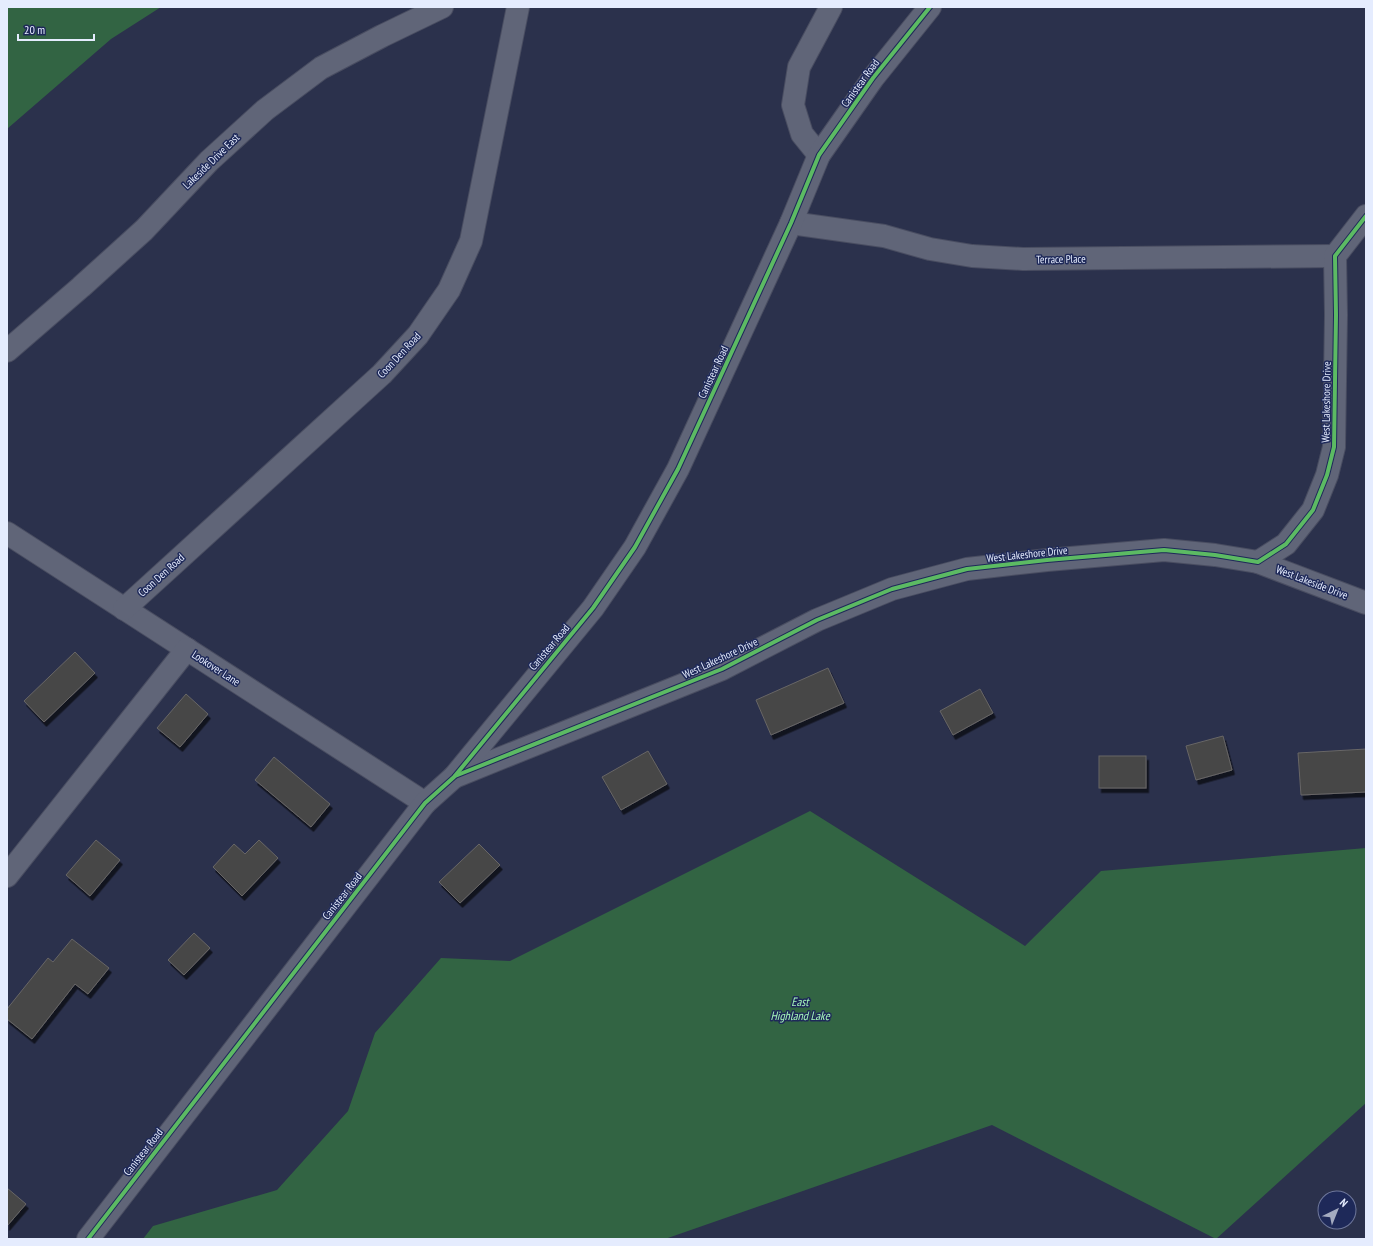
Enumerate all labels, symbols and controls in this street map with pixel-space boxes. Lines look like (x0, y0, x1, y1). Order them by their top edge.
scale bar (18, 16, 94, 42)
text: 20 m (24, 22, 45, 37)
street label: Canistear Road (838, 56, 882, 110)
street label: Lakeside Drive East (180, 130, 242, 192)
street label: Terrace Place (1036, 252, 1086, 266)
street label: Coon Den Road (374, 329, 424, 381)
street label: Canistear Road (695, 343, 731, 400)
street label: West Lakeshore Drive (1318, 361, 1334, 443)
street label: West Lakeshore Drive (986, 543, 1069, 565)
street label: Coon Den Road (135, 550, 187, 599)
street label: West Lakeside Drive (1274, 562, 1350, 602)
street label: Canistear Road (526, 621, 573, 673)
street label: West Lakeshore Drive (680, 634, 760, 682)
street label: Lookover Lane (189, 647, 243, 689)
street label: Canistear Road (319, 869, 365, 922)
water label: East Highland Lake (770, 994, 831, 1023)
street label: Canistear Road (120, 1125, 166, 1178)
north arrow (1317, 1190, 1357, 1230)
text: N (1337, 1196, 1351, 1210)

